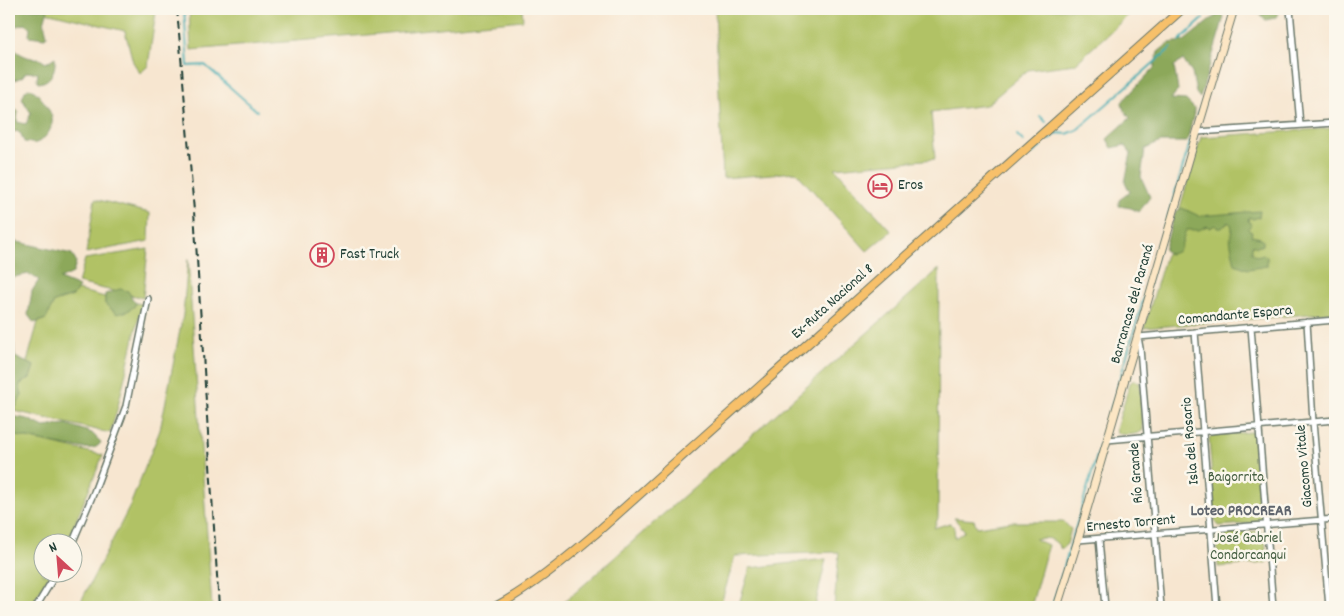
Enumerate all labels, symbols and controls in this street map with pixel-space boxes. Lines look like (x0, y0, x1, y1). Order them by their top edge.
hotel icon: Eros (867, 173, 893, 199)
place label: Eros (898, 175, 923, 197)
street label: Barrancas del Paraná (1105, 241, 1161, 366)
building icon: Fast Truck (309, 242, 335, 268)
place label: Fast Truck (340, 244, 399, 266)
street label: Ex-Ruta Nacional 8 (787, 259, 879, 345)
street label: Comandante Espora (1177, 300, 1294, 332)
street label: Isla del Rosario (1176, 396, 1206, 486)
street label: Giacomo Vitale (1290, 423, 1320, 508)
street label: Río Grande (1124, 441, 1150, 504)
park label: Baigorrita (1208, 467, 1265, 489)
district label: Loteo PROCREAR (1190, 500, 1292, 523)
street label: Ernesto Torrent (1086, 509, 1177, 539)
park label: José Gabriel Condorcanqui (1210, 528, 1286, 567)
north arrow (32, 534, 82, 584)
text: N (46, 538, 61, 559)

